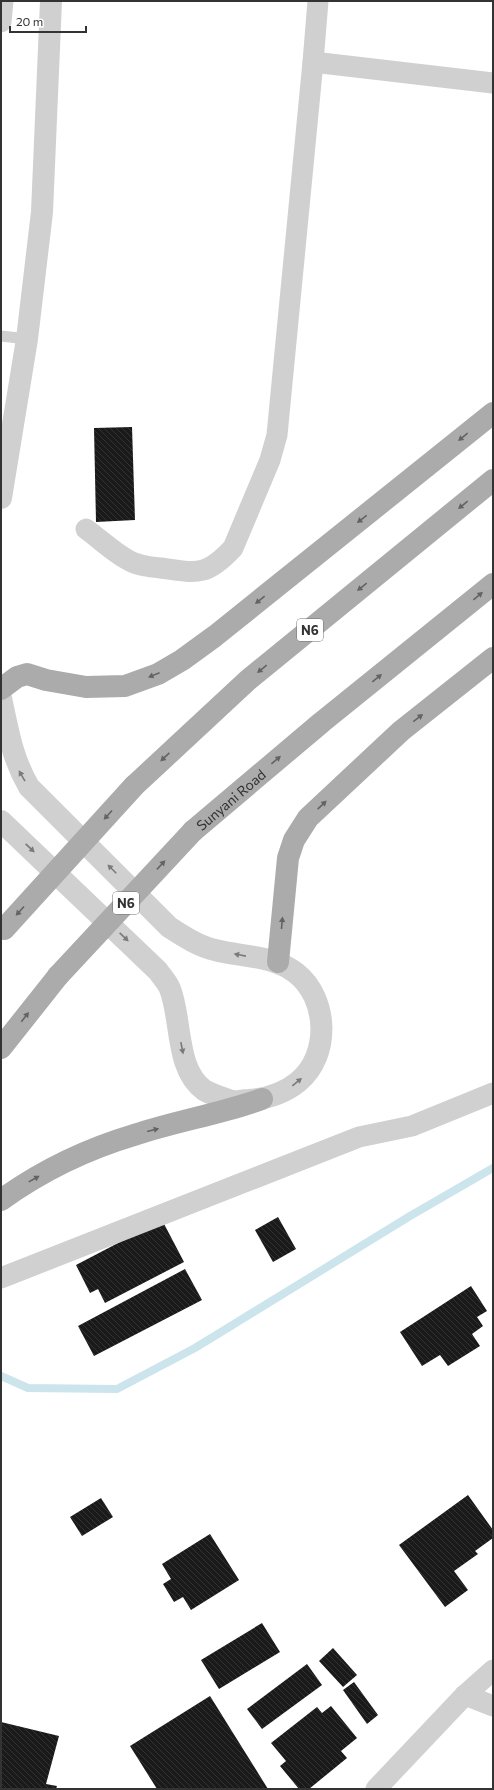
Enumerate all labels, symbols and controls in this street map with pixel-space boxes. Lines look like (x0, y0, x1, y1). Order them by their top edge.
scale bar (10, 8, 86, 34)
text: 20 m (16, 14, 43, 28)
one-way arrow (457, 433, 468, 442)
one-way arrow (457, 500, 468, 509)
one-way arrow (356, 515, 367, 523)
one-way arrow (357, 583, 368, 592)
one-way arrow (473, 592, 484, 601)
one-way arrow (254, 596, 265, 604)
road number: N6 (297, 619, 323, 641)
one-way arrow (256, 665, 267, 674)
one-way arrow (149, 672, 160, 678)
one-way arrow (371, 673, 382, 682)
one-way arrow (412, 713, 423, 722)
one-way arrow (161, 752, 170, 761)
one-way arrow (271, 756, 282, 765)
street label: Sunyani Road (192, 765, 269, 833)
one-way arrow (19, 770, 26, 782)
one-way arrow (317, 801, 326, 810)
one-way arrow (103, 810, 113, 820)
one-way arrow (25, 843, 35, 852)
one-way arrow (157, 860, 166, 870)
one-way arrow (107, 864, 117, 874)
road number: N6 (113, 892, 139, 914)
one-way arrow (16, 906, 25, 917)
one-way arrow (278, 917, 285, 930)
one-way arrow (119, 932, 129, 942)
one-way arrow (234, 952, 246, 958)
one-way arrow (21, 1012, 30, 1023)
one-way arrow (179, 1042, 185, 1054)
one-way arrow (291, 1078, 302, 1086)
one-way arrow (147, 1126, 160, 1132)
one-way arrow (28, 1176, 40, 1183)

